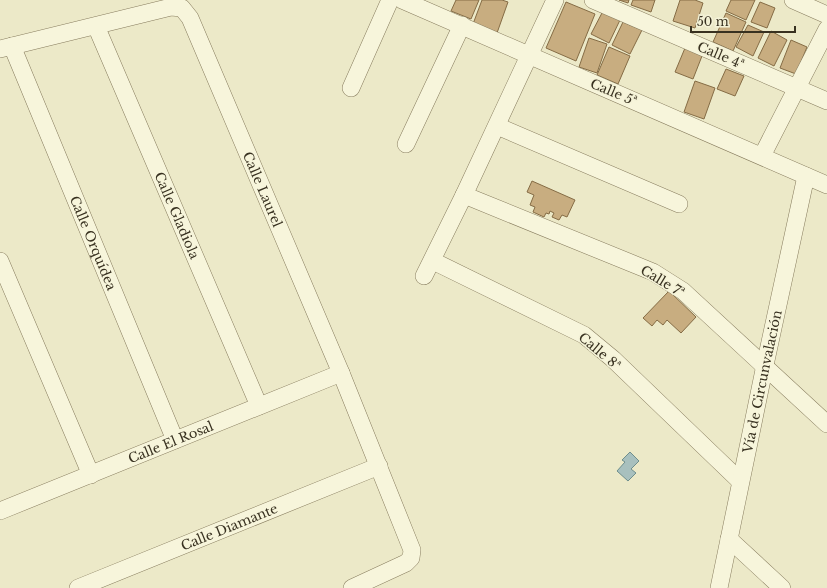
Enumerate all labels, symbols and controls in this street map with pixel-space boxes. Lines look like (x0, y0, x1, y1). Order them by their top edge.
scale bar (691, 8, 795, 34)
text: 50 m (697, 14, 729, 29)
street label: Calle 4ª (695, 38, 747, 73)
street label: Calle 5ª (588, 75, 640, 110)
street label: Calle Laurel (239, 149, 286, 230)
street label: Calle Gladiola (151, 169, 203, 262)
street label: Calle Orquídea (66, 193, 120, 294)
street label: Calle 7ª (637, 262, 688, 301)
street label: Vía de Circunvalación (739, 308, 786, 456)
street label: Calle 8ª (575, 329, 624, 374)
street label: Calle El Rosal (126, 418, 216, 467)
street label: Calle Diamante (178, 500, 280, 554)

